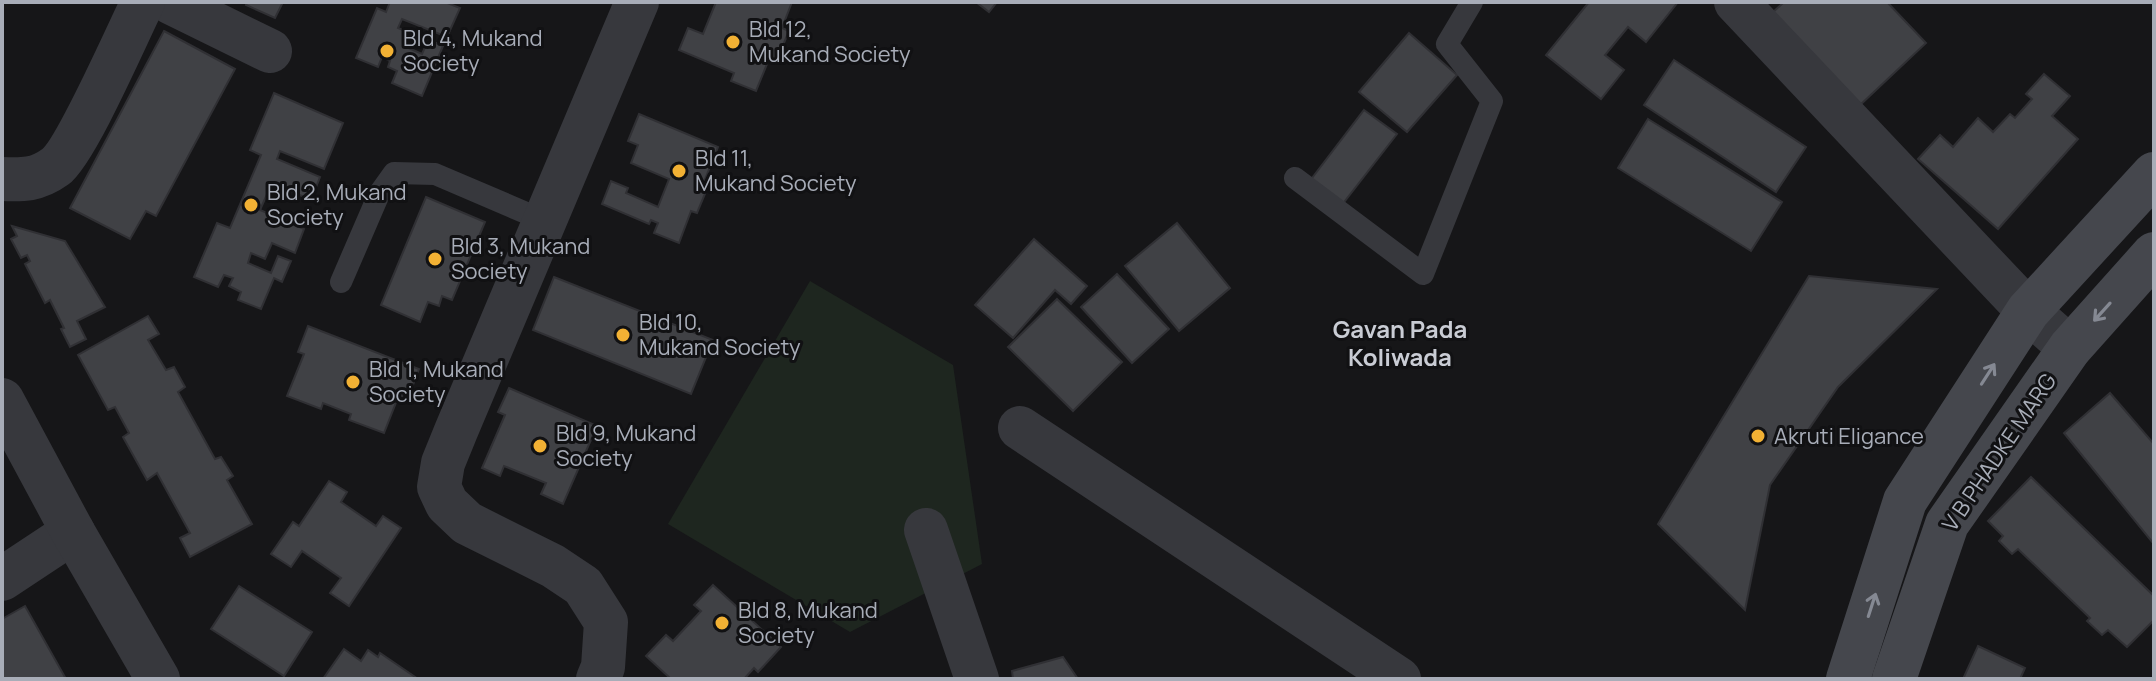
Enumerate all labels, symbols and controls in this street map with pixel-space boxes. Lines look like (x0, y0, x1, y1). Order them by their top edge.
place label: Bld 12, Mukand Society (749, 14, 911, 69)
place label: Bld 4, Mukand Society (403, 23, 543, 78)
marker: Bld 12, Mukand Society (724, 33, 742, 51)
marker: Bld 4, Mukand Society (378, 42, 396, 60)
place label: Bld 11, Mukand Society (695, 143, 857, 198)
marker: Bld 11, Mukand Society (670, 162, 688, 180)
place label: Bld 2, Mukand Society (267, 177, 407, 232)
marker: Bld 2, Mukand Society (242, 196, 260, 214)
place label: Bld 3, Mukand Society (451, 231, 590, 286)
marker: Bld 3, Mukand Society (426, 250, 444, 268)
one-way arrow (2093, 301, 2111, 321)
place label: Bld 10, Mukand Society (639, 307, 801, 362)
district label: Gavan Pada Koliwada (1333, 312, 1467, 373)
marker: Bld 10, Mukand Society (614, 326, 632, 344)
place label: Bld 1, Mukand Society (369, 354, 504, 409)
one-way arrow (1979, 364, 1996, 386)
street label: V B PHADKE MARG (1935, 367, 2063, 537)
marker: Bld 1, Mukand Society (344, 373, 362, 391)
place label: Bld 9, Mukand Society (556, 418, 696, 473)
place label: Akruti Eligance (1774, 421, 1924, 451)
marker: Akruti Eligance (1749, 427, 1767, 445)
marker: Bld 9, Mukand Society (531, 437, 549, 455)
one-way arrow (1865, 592, 1880, 618)
place label: Bld 8, Mukand Society (738, 595, 878, 650)
marker: Bld 8, Mukand Society (713, 614, 731, 632)

